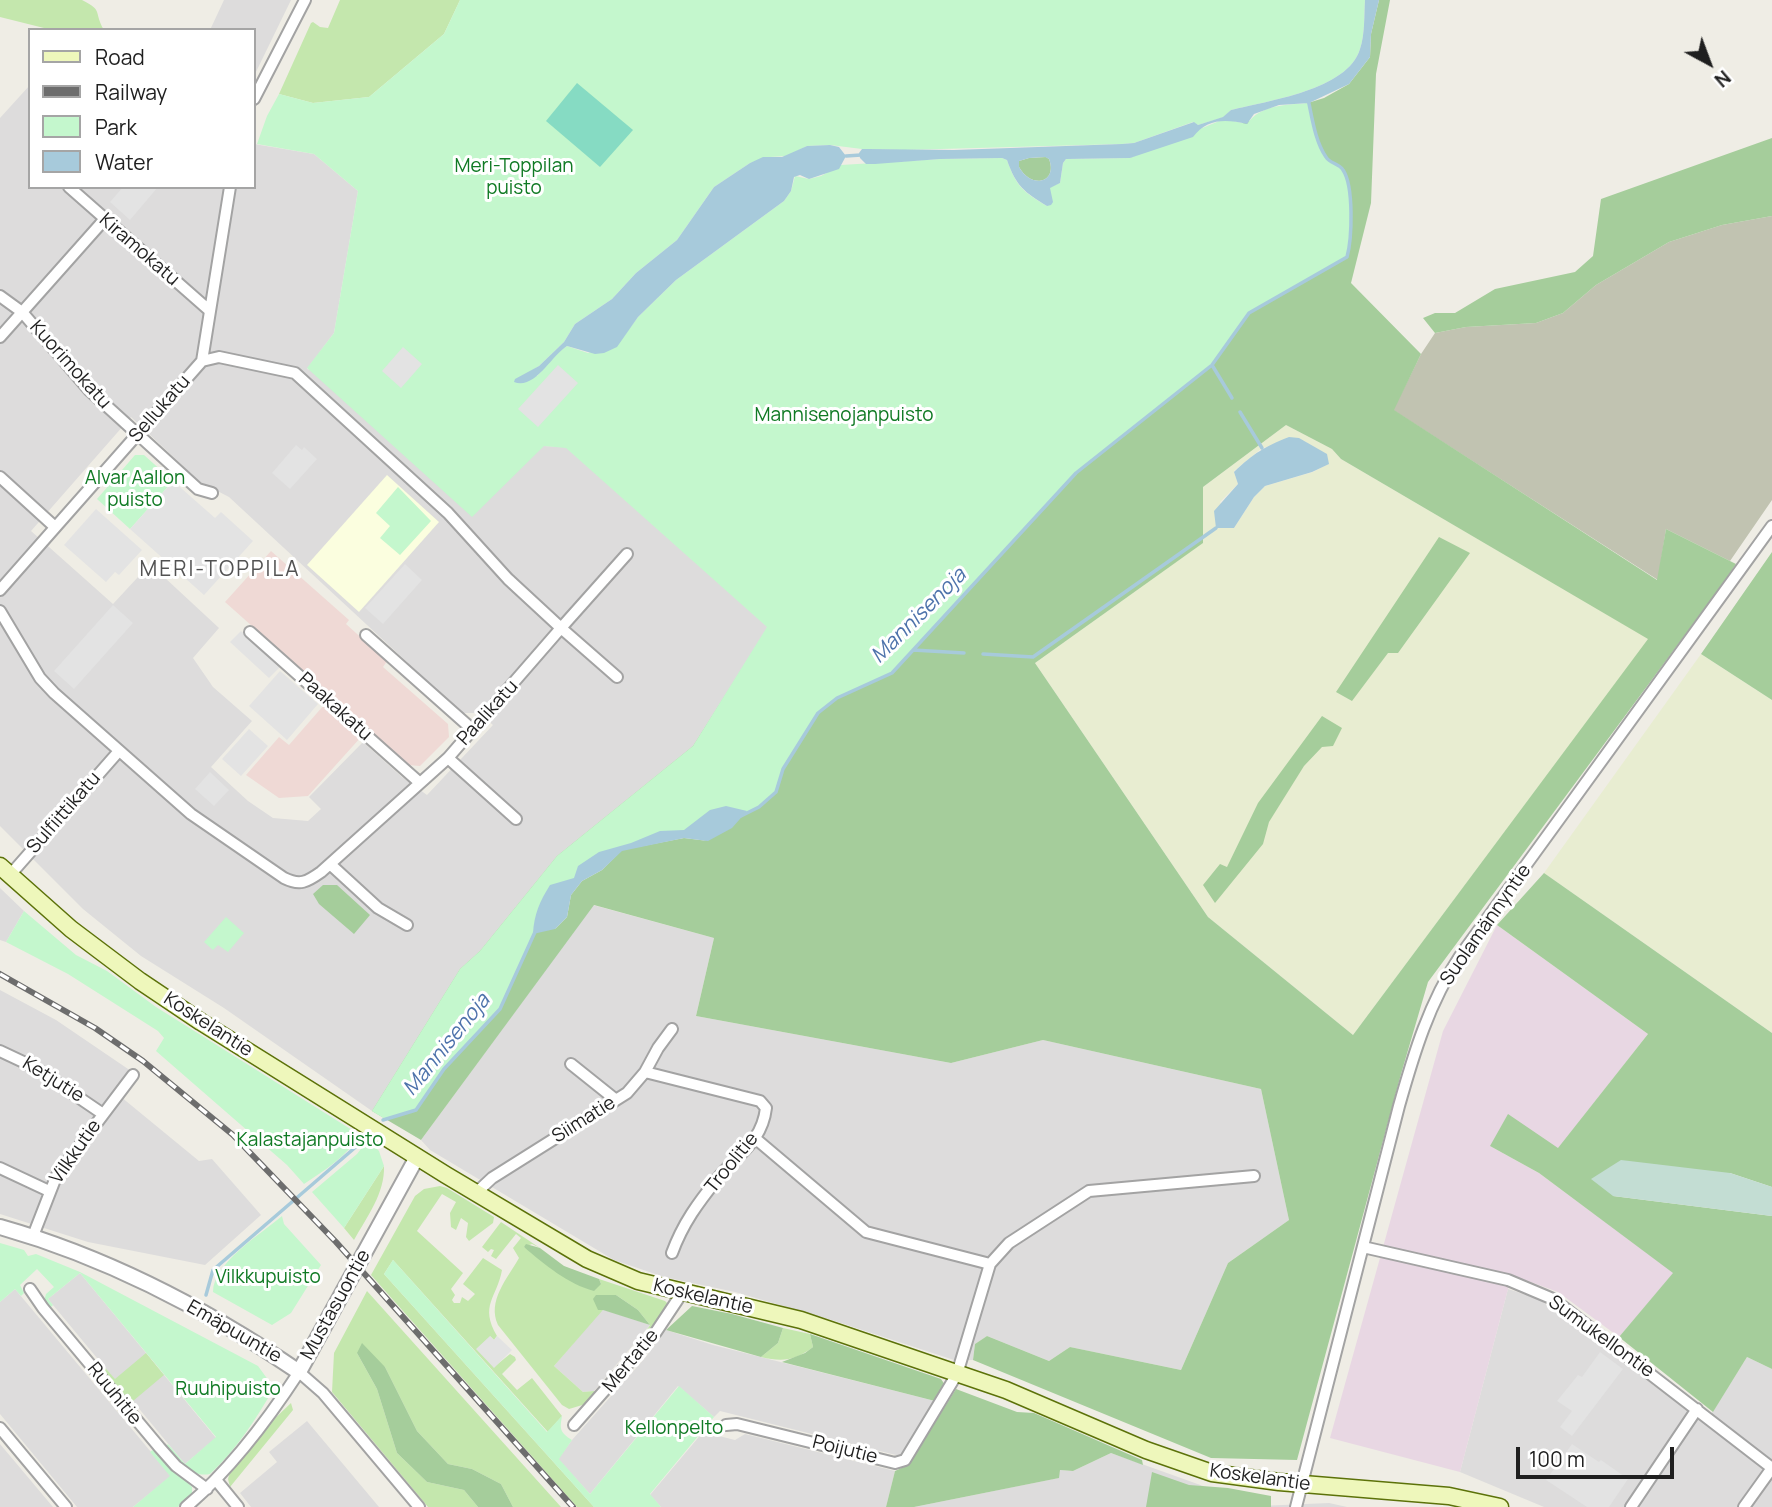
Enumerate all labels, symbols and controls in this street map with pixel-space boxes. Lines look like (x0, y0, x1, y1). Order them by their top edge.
legend (28, 28, 256, 189)
north arrow (1674, 28, 1744, 98)
text: Road (95, 43, 145, 71)
text: N (1709, 65, 1736, 93)
text: Railway (95, 78, 167, 106)
text: Park (95, 113, 137, 141)
text: Water (95, 148, 153, 176)
park label: Meri-Toppilan puisto (454, 156, 574, 200)
street label: Kiramokatu (94, 209, 184, 291)
street label: Kuorimokatu (25, 316, 115, 414)
street label: Sellukatu (125, 371, 195, 447)
park label: Mannisenojanpuisto (755, 405, 933, 427)
park label: Alvar Aallon puisto (85, 468, 185, 512)
district label: MERI-TOPPILA (140, 557, 300, 583)
water label: Mannisenoja (866, 563, 972, 669)
street label: Paakakatu (294, 668, 376, 746)
street label: Paalikatu (453, 676, 523, 750)
street label: Sulfiittikatu (22, 768, 106, 858)
street label: Suolamännyntie (1436, 860, 1536, 990)
street label: Koskelantie (159, 988, 257, 1062)
water label: Mannisenoja (398, 989, 496, 1101)
street label: Ketjutie (18, 1052, 88, 1108)
street label: Siimatie (548, 1092, 620, 1148)
street label: Vilkkutie (46, 1115, 106, 1189)
street label: Troolitie (701, 1128, 763, 1198)
park label: Kalastajanpuisto (237, 1130, 383, 1152)
street label: Mustasuontie (296, 1246, 376, 1364)
park label: Vilkkupuisto (215, 1267, 321, 1289)
street label: Koskelantie (651, 1274, 755, 1320)
street label: Sumukellontie (1544, 1291, 1658, 1383)
street label: Emäpuuntie (183, 1296, 285, 1368)
street label: Mertatie (598, 1325, 664, 1397)
street label: Ruuhitie (82, 1358, 146, 1430)
park label: Ruuhipuisto (175, 1379, 281, 1401)
park label: Kellonpelto (625, 1418, 723, 1440)
street label: Poijutie (810, 1431, 880, 1469)
scale bar (1520, 1434, 1678, 1478)
text: 100 m (1529, 1445, 1585, 1473)
street label: Koskelantie (1208, 1460, 1312, 1496)

